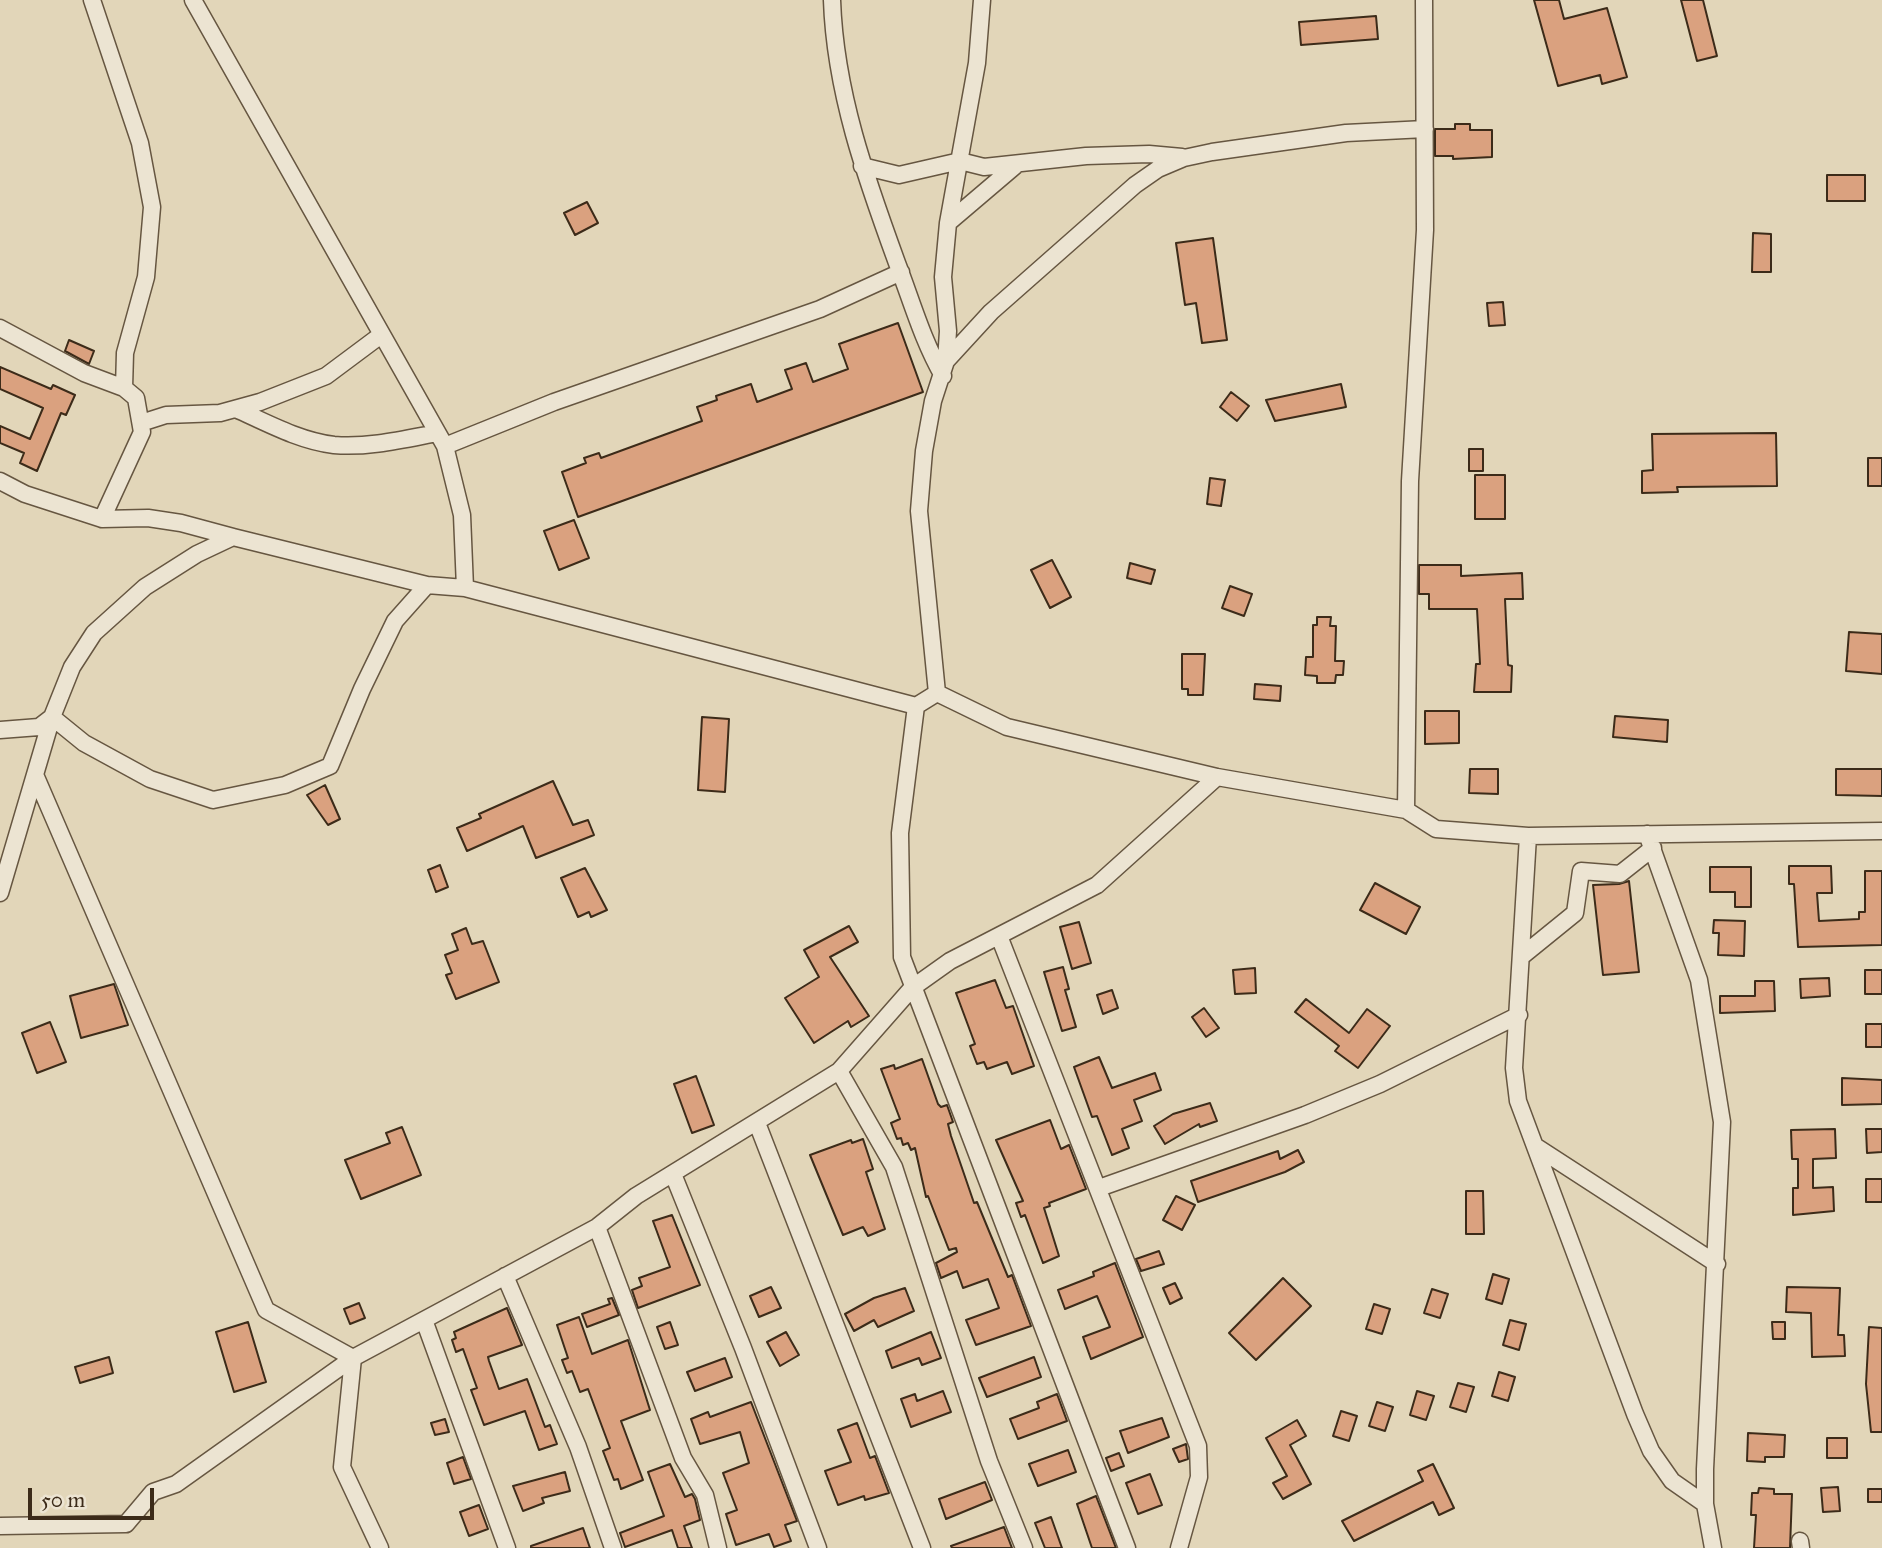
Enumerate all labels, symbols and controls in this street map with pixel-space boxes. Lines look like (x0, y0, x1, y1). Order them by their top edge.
scale bar (32, 1474, 158, 1518)
text: 50 m (41, 1487, 85, 1513)

